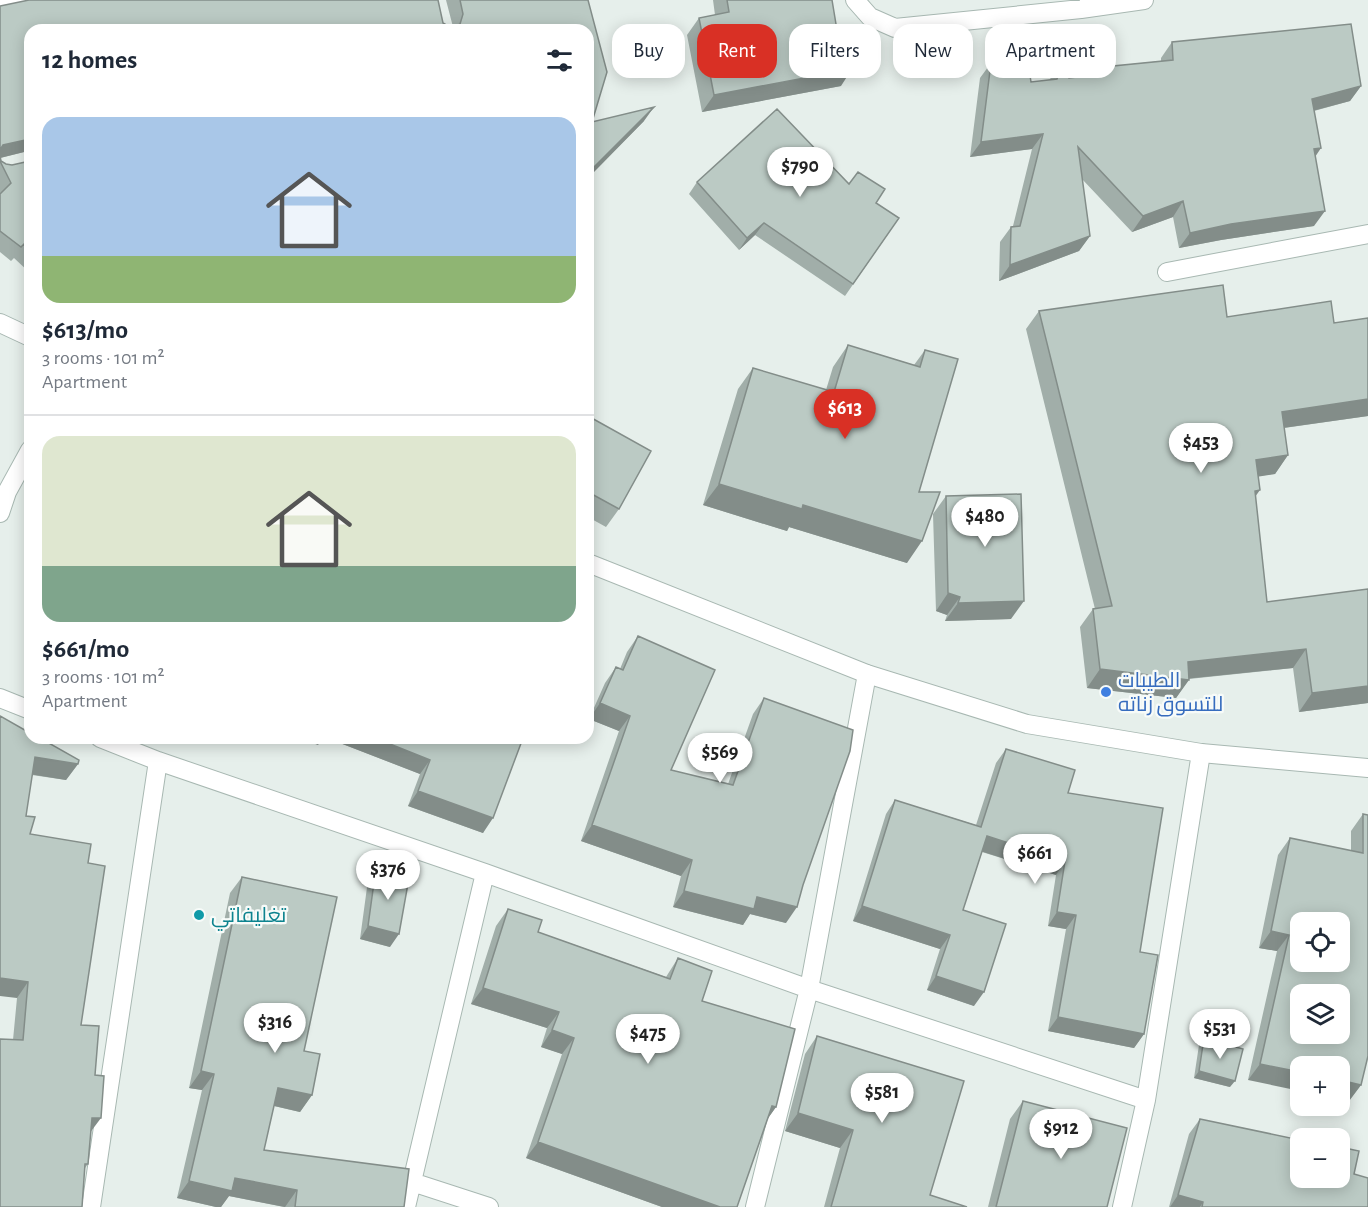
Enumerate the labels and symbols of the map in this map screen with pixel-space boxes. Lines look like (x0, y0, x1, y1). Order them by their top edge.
pin: $790 (764, 147, 836, 198)
pin: $613 (809, 389, 881, 440)
pin: $453 (1165, 423, 1237, 474)
pin: $480 (949, 497, 1021, 548)
place label: الطيبات للتسوق زناته (1118, 670, 1223, 717)
marker: الطيبات للتسوق زناته (1099, 685, 1113, 699)
pin: $569 (684, 733, 756, 784)
pin: $661 (999, 834, 1071, 885)
pin: $376 (352, 850, 424, 901)
place label: تغليفاتي (211, 905, 287, 931)
marker: تغليفاتي (192, 908, 206, 922)
pin: $316 (239, 1003, 311, 1054)
pin: $531 (1184, 1009, 1256, 1060)
pin: $475 (612, 1014, 684, 1065)
pin: $581 (846, 1073, 918, 1124)
pin: $912 (1025, 1109, 1097, 1160)

